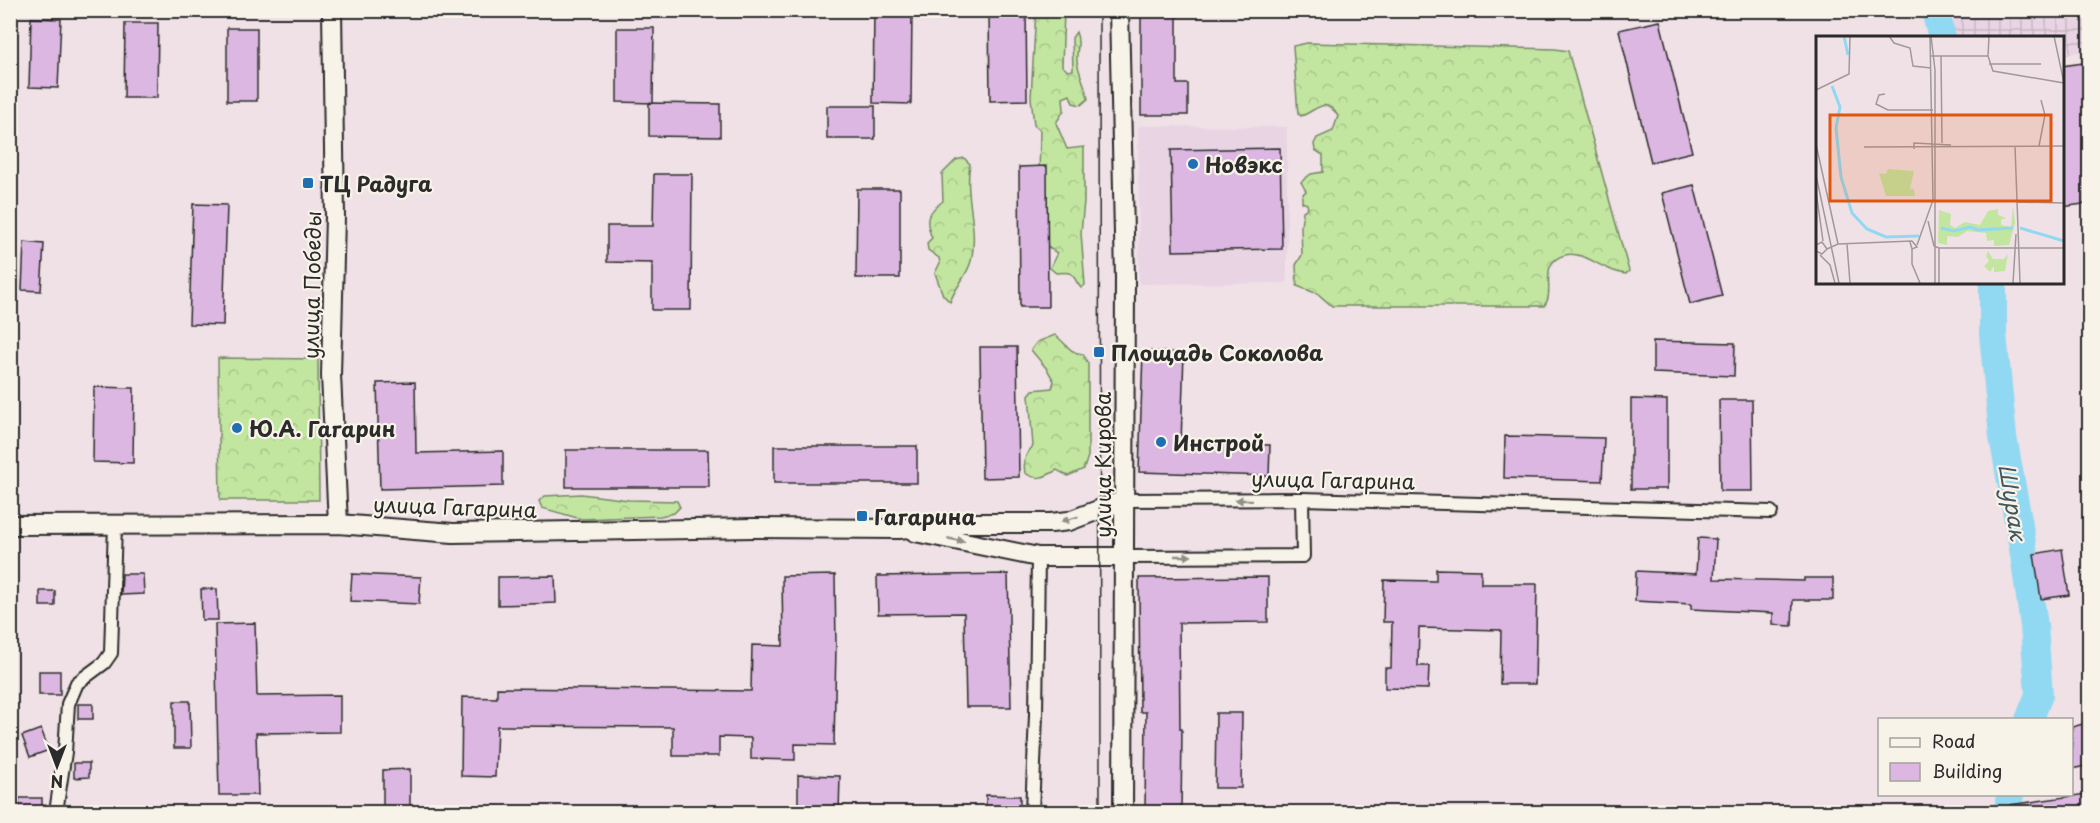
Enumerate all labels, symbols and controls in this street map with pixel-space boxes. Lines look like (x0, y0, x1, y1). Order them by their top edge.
inset map (1816, 36, 2064, 284)
place label: Новэкс (1205, 148, 1283, 180)
marker: Новэкс (1186, 157, 1200, 171)
place label: ТЦ Радуга (320, 167, 432, 199)
marker: ТЦ Радуга (301, 176, 315, 190)
street label: улица Победы (294, 211, 328, 359)
place label: Площадь Соколова (1111, 336, 1323, 368)
marker: Площадь Соколова (1092, 345, 1106, 359)
street label: улица Кирова (1086, 392, 1118, 538)
place label: Ю.А. Гагарин (249, 412, 395, 444)
marker: Ю.А. Гагарин (230, 421, 244, 435)
place label: Инстрой (1173, 426, 1264, 458)
marker: Инстрой (1154, 435, 1168, 449)
street label: улица Гагарина (1251, 462, 1416, 496)
water label: Шурак (1992, 462, 2037, 544)
street label: улица Гагарина (373, 487, 538, 525)
one-way arrow (1234, 495, 1253, 505)
place label: Гагарина (874, 500, 976, 532)
marker: Гагарина (855, 509, 869, 523)
one-way arrow (1061, 515, 1079, 525)
one-way arrow (947, 536, 966, 545)
one-way arrow (1174, 551, 1193, 561)
legend (1878, 718, 2073, 796)
text: Road (1932, 727, 1976, 754)
north arrow (27, 736, 87, 796)
text: Building (1932, 757, 2002, 784)
text: N (51, 770, 63, 794)

